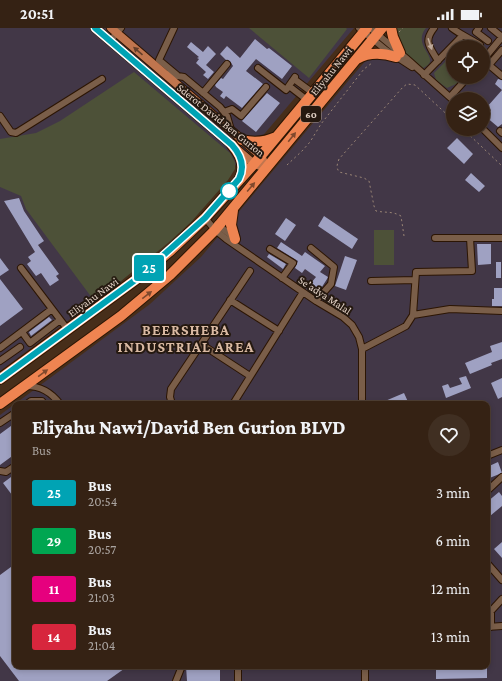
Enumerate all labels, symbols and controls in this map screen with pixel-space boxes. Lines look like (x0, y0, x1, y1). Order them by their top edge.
text: 20:51 (20, 6, 54, 22)
one-way arrow (427, 38, 433, 50)
map controls (446, 40, 490, 136)
button: locate (446, 40, 490, 84)
street label: Eliyahu Nawi (308, 44, 355, 98)
one-way arrow (133, 46, 143, 55)
street label: Sderot David Ben Gurion (175, 81, 267, 159)
button: layers (446, 92, 490, 136)
road number: 60 (301, 106, 321, 122)
one-way arrow (287, 132, 296, 143)
unlabelled marker (220, 182, 238, 200)
one-way arrow (246, 182, 255, 192)
line badge: 25 (131, 255, 167, 281)
text: 25 (142, 260, 156, 276)
street label: Se'adya Malal (296, 273, 354, 317)
street label: Eliyahu Nawi (66, 275, 121, 320)
one-way arrow (141, 291, 152, 300)
district label: BEERSHEBA INDUSTRIAL AREA (118, 322, 254, 355)
one-way arrow (37, 369, 48, 377)
button: heart (428, 414, 470, 456)
text: Eliyahu Nawi/David Ben Gurion BLVD (32, 417, 346, 438)
text: Bus (32, 443, 51, 458)
text: Bus (88, 478, 111, 494)
text: 25 (47, 485, 61, 501)
text: 3 min (436, 485, 470, 501)
text: 20:54 (88, 494, 117, 509)
text: Bus (88, 526, 111, 542)
text: 29 (47, 533, 61, 549)
text: 6 min (436, 533, 470, 549)
text: 20:57 (88, 542, 116, 557)
text: Bus (88, 574, 111, 590)
text: 11 (49, 581, 59, 597)
text: 12 min (431, 581, 470, 597)
text: 21:03 (88, 590, 115, 605)
text: Bus (88, 622, 111, 638)
text: 14 (48, 629, 60, 645)
text: 13 min (431, 629, 470, 645)
text: 21:04 (88, 638, 115, 653)

